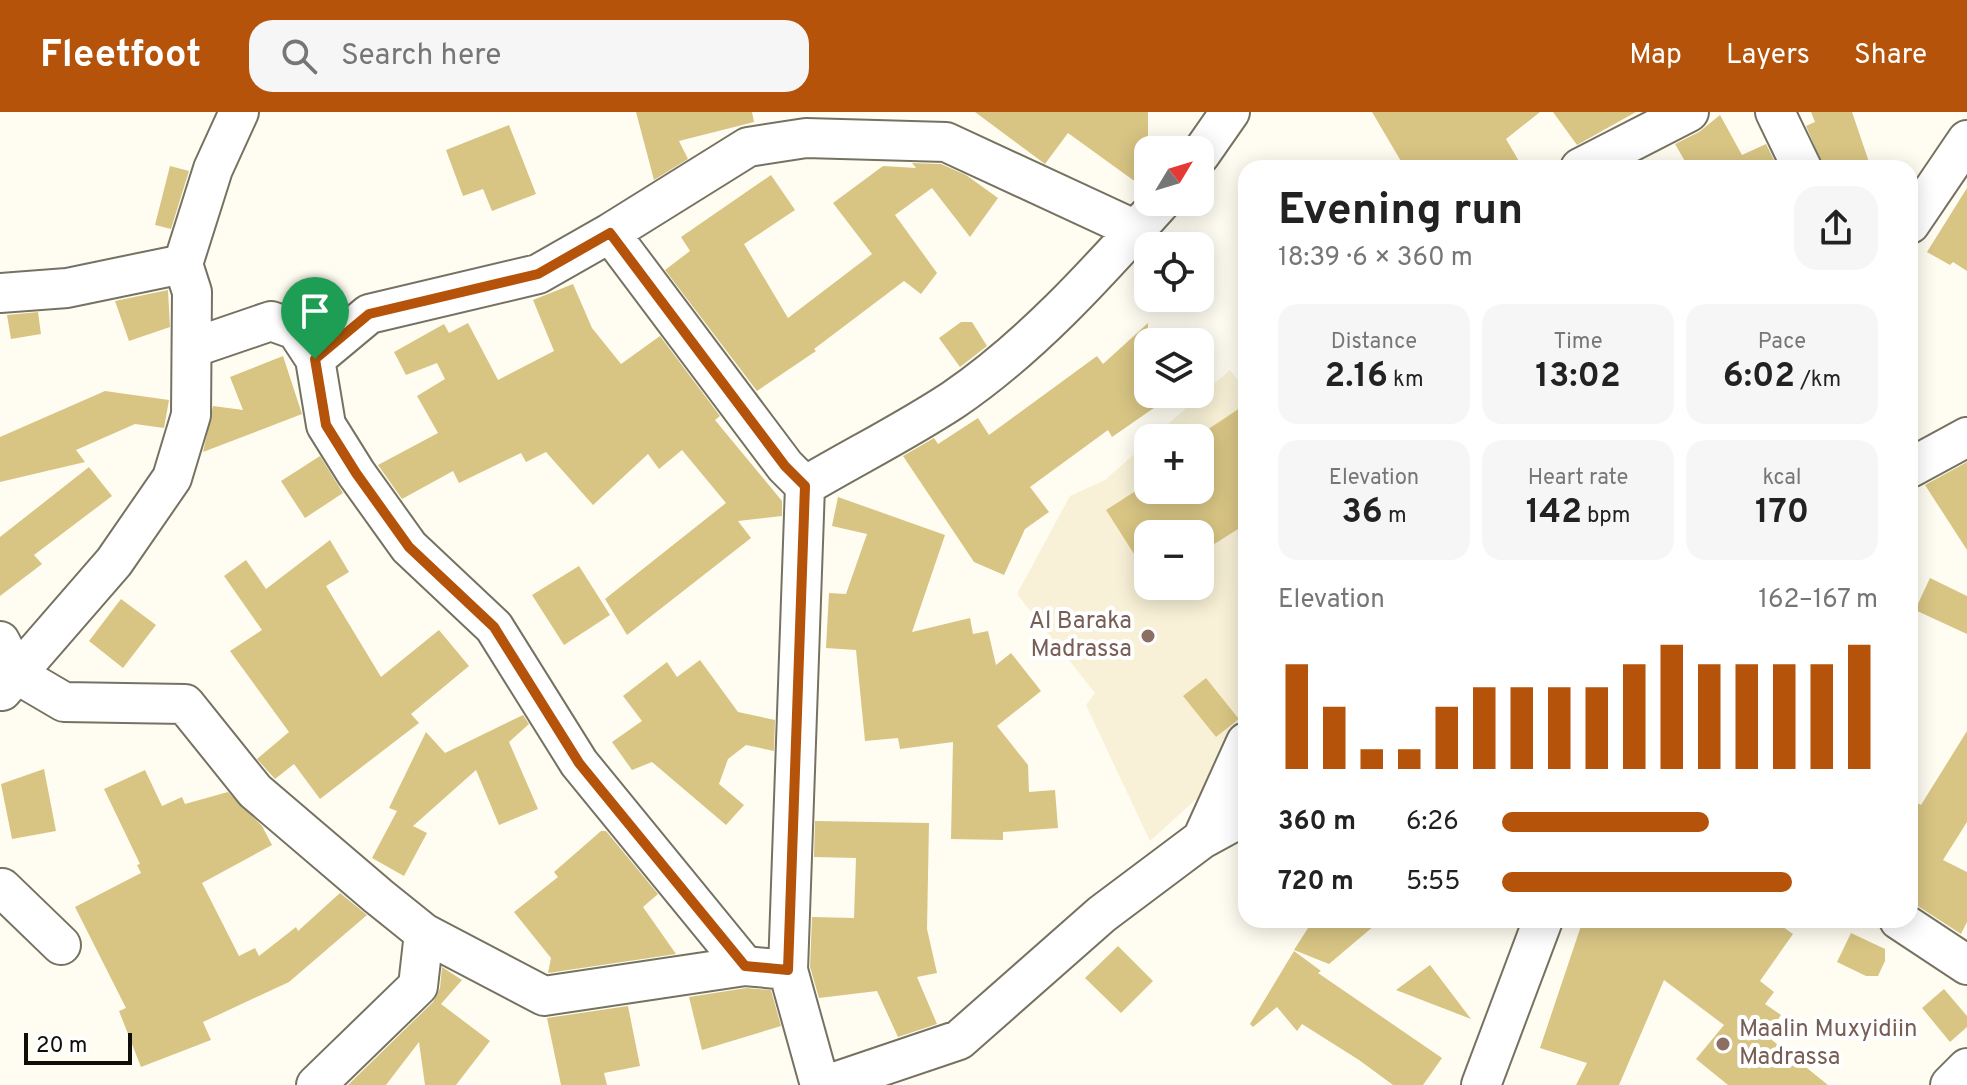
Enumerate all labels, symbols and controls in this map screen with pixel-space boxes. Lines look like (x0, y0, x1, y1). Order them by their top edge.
search box (249, 20, 809, 92)
text: Fleetfoot (40, 32, 201, 81)
icon: search (277, 34, 321, 78)
text: Search here (341, 38, 501, 75)
text: Map (1629, 38, 1682, 74)
text: Layers (1726, 38, 1810, 74)
text: Share (1854, 38, 1927, 74)
north arrow (1134, 136, 1214, 216)
map controls (1134, 136, 1214, 600)
text: Evening run (1278, 184, 1523, 240)
button: share (1794, 186, 1878, 270)
button: locate (1134, 232, 1214, 312)
text: 18:39 · 6 × 360 m (1278, 242, 1473, 275)
pin (281, 277, 349, 359)
icon: arrive (293, 289, 337, 333)
button: layers (1134, 328, 1214, 408)
text: Distance (1331, 329, 1417, 356)
text: Time (1553, 329, 1603, 356)
text: Pace (1758, 329, 1806, 356)
text: 2.16 (1324, 356, 1388, 399)
text: 13:02 (1535, 356, 1621, 399)
text: 6:02 (1723, 356, 1795, 399)
text: km (1388, 367, 1424, 394)
text: /km (1795, 367, 1841, 394)
button: + (1134, 424, 1214, 504)
text: Elevation (1329, 465, 1419, 492)
text: Heart rate (1528, 465, 1628, 492)
text: kcal (1762, 465, 1802, 492)
text: 36 (1341, 492, 1383, 535)
text: 142 (1526, 492, 1582, 535)
text: 170 (1755, 492, 1809, 535)
text: m (1383, 503, 1407, 530)
text: bpm (1582, 503, 1630, 530)
button: − (1134, 520, 1214, 600)
text: Elevation (1278, 584, 1385, 617)
text: 162–167 m (1758, 584, 1878, 617)
place label: Al Baraka Madrassa (1029, 607, 1132, 665)
marker: Al Baraka Madrassa (1139, 627, 1157, 645)
text: 360 m (1278, 806, 1356, 839)
text: 6:26 (1406, 806, 1459, 839)
text: 720 m (1278, 866, 1354, 899)
text: 5:55 (1406, 866, 1460, 899)
place label: Maalin Muxyidiin Madrassa (1739, 1015, 1918, 1073)
scale bar (24, 1029, 132, 1065)
text: 20 m (36, 1033, 87, 1060)
marker: Maalin Muxyidiin Madrassa (1714, 1035, 1732, 1053)

